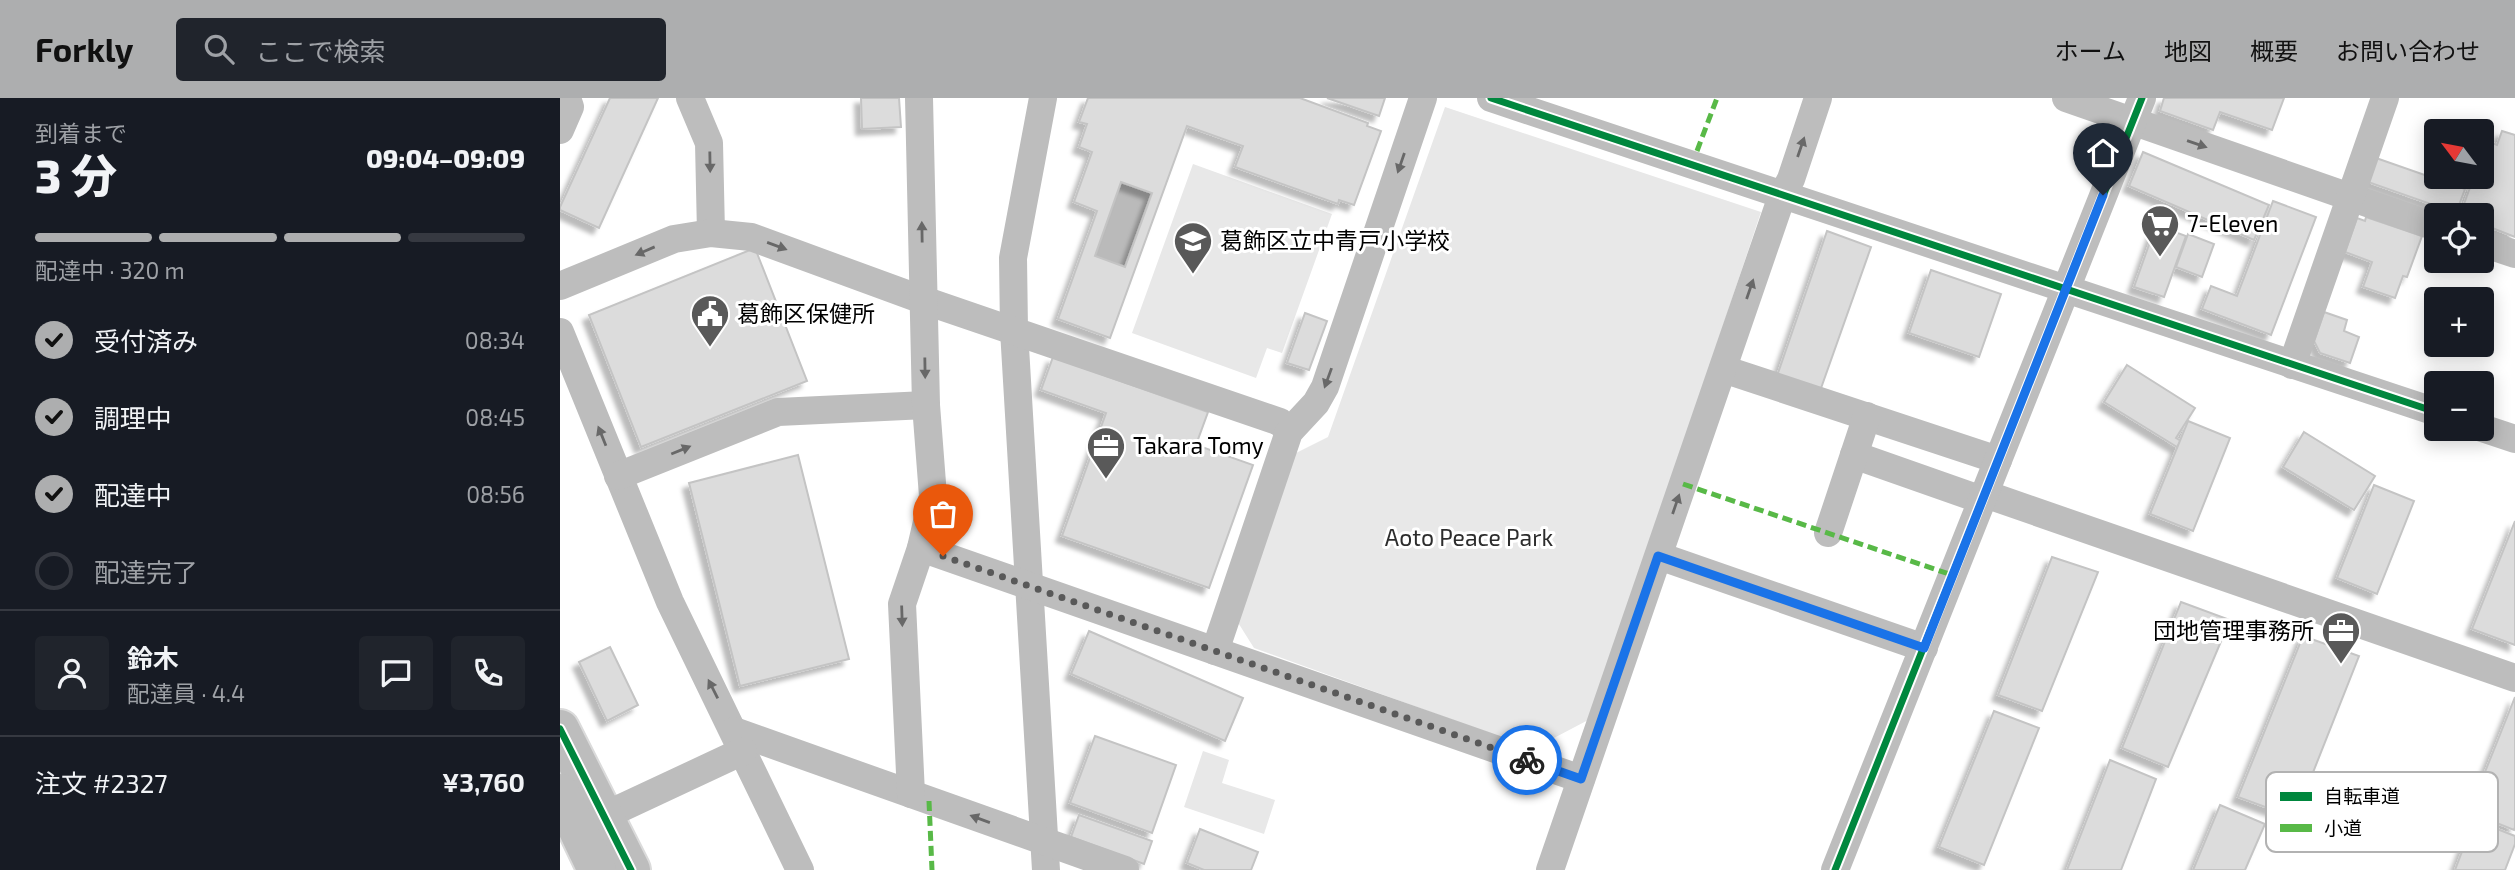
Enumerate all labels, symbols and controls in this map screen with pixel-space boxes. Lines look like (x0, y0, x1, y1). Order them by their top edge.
search box (176, 18, 666, 81)
text: Forkly (35, 29, 134, 69)
icon: search (200, 30, 238, 68)
text: ここで検索 (256, 35, 386, 66)
text: ホーム (2055, 36, 2126, 65)
text: 地図 (2164, 36, 2212, 65)
text: 概要 (2250, 36, 2298, 65)
text: お問い合わせ (2336, 36, 2480, 65)
text: 到着まで (35, 119, 127, 147)
north arrow (2424, 119, 2494, 189)
map controls (2424, 119, 2494, 441)
pin (2073, 123, 2133, 195)
icon: home (2084, 134, 2122, 172)
one-way arrow (1796, 137, 1807, 158)
one-way arrow (2187, 139, 2208, 150)
text: 09:04–09:09 (366, 142, 525, 173)
text: 3 分 (35, 147, 117, 202)
one-way arrow (704, 152, 715, 174)
one-way arrow (1395, 152, 1406, 173)
supermarket icon: 7-Eleven (2139, 203, 2181, 258)
button: locate (2424, 203, 2494, 273)
place label: 7-Eleven (2187, 209, 2278, 237)
school or university icon: 葛飾区立中青戸小学校 (1172, 220, 1214, 275)
one-way arrow (916, 221, 927, 243)
place label: 葛飾区立中青戸小学校 (1220, 226, 1450, 254)
one-way arrow (767, 241, 788, 252)
one-way arrow (635, 245, 655, 257)
text: 配達中 · 320 m (35, 256, 185, 284)
one-way arrow (1745, 279, 1756, 300)
button: + (2424, 287, 2494, 357)
public building icon: 葛飾区保健所 (689, 293, 731, 348)
place label: 葛飾区保健所 (737, 299, 875, 327)
icon: check (35, 321, 73, 359)
text: 受付済み (94, 325, 198, 356)
text: 08:34 (465, 326, 525, 354)
one-way arrow (919, 358, 931, 380)
one-way arrow (1322, 367, 1333, 388)
button: − (2424, 371, 2494, 441)
icon: check (35, 398, 73, 436)
text: 調理中 (94, 402, 172, 433)
text: 08:45 (465, 403, 525, 431)
office icon: Takara Tomy (1085, 425, 1127, 480)
one-way arrow (597, 426, 608, 447)
place label: Takara Tomy (1133, 431, 1264, 459)
one-way arrow (671, 444, 692, 455)
icon: check (35, 475, 73, 513)
text: 配達中 (94, 479, 172, 510)
text: 08:56 (466, 480, 525, 508)
pin (913, 484, 973, 556)
one-way arrow (1671, 494, 1682, 515)
icon: bag (924, 495, 962, 533)
park label: Aoto Peace Park (1385, 523, 1553, 551)
text: 配達完了 (94, 556, 198, 587)
one-way arrow (897, 605, 908, 627)
office icon: 団地管理事務所 (2320, 610, 2362, 665)
place label: 団地管理事務所 (2153, 616, 2314, 644)
button: person (35, 636, 109, 710)
button: chat (359, 636, 433, 710)
button: phone (451, 636, 525, 710)
text: 鈴木 (127, 642, 179, 673)
text: 配達員 · 4.4 (127, 679, 245, 707)
one-way arrow (708, 679, 719, 699)
courier (1492, 725, 1562, 795)
icon: bike (1508, 741, 1546, 779)
text: ¥3,760 (442, 766, 525, 797)
text: 注文 #2327 (35, 767, 168, 798)
legend (2266, 772, 2498, 852)
text: 自転車道 (2324, 784, 2400, 807)
one-way arrow (970, 813, 991, 824)
text: 小道 (2324, 816, 2362, 839)

